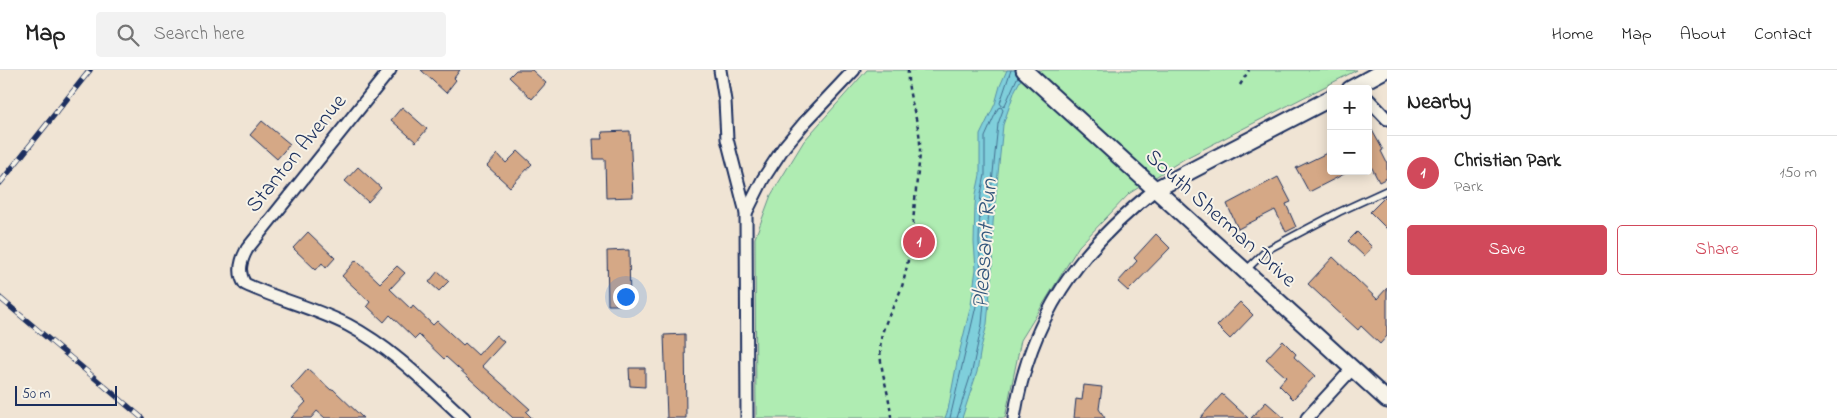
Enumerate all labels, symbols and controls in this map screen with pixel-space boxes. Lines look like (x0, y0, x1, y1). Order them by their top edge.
search box (96, 12, 446, 57)
text: Map (25, 17, 66, 52)
icon: search (114, 21, 142, 49)
text: Search here (154, 21, 245, 48)
text: Home (1552, 22, 1593, 48)
text: Map (1621, 22, 1652, 48)
text: About (1680, 22, 1726, 48)
text: Contact (1754, 22, 1812, 48)
map controls (1327, 85, 1372, 175)
button: + (1327, 85, 1372, 130)
street label: Stanton Avenue (239, 87, 355, 220)
text: Nearby (1407, 88, 1471, 118)
button: − (1327, 130, 1372, 175)
street label: South Sherman Drive (1137, 142, 1303, 296)
text: Christian Park (1454, 148, 1561, 175)
text: 1 (1420, 161, 1426, 185)
text: 150 m (1779, 161, 1817, 185)
text: Park (1454, 175, 1483, 199)
water label: Pleasant Run (964, 177, 1008, 310)
pin: 1 (903, 223, 935, 261)
button: Save (1407, 225, 1607, 275)
button: Share (1617, 225, 1817, 275)
your location (613, 284, 639, 310)
scale bar (15, 383, 118, 406)
text: 50 m (22, 384, 50, 405)

